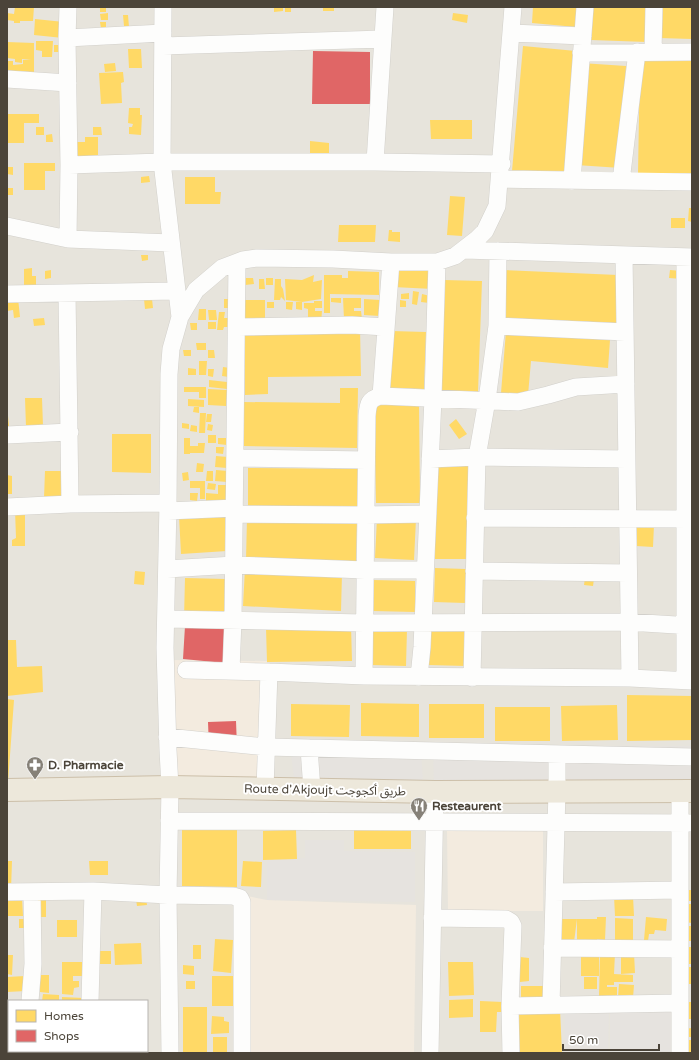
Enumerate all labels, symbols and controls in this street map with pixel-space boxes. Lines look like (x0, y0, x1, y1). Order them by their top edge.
pharmacy icon: D. Pharmacie (25, 755, 45, 780)
place label: D. Pharmacie (48, 758, 124, 772)
street label: Route d'Akjoujt طريق أكجوجت (244, 781, 406, 799)
restaurant icon: Resteaurent (409, 796, 429, 821)
place label: Resteaurent (432, 799, 502, 813)
legend (8, 1000, 148, 1052)
text: Homes (44, 1009, 84, 1023)
scale bar (563, 1026, 659, 1052)
text: Shops (44, 1029, 79, 1043)
text: 50 m (569, 1033, 598, 1047)

